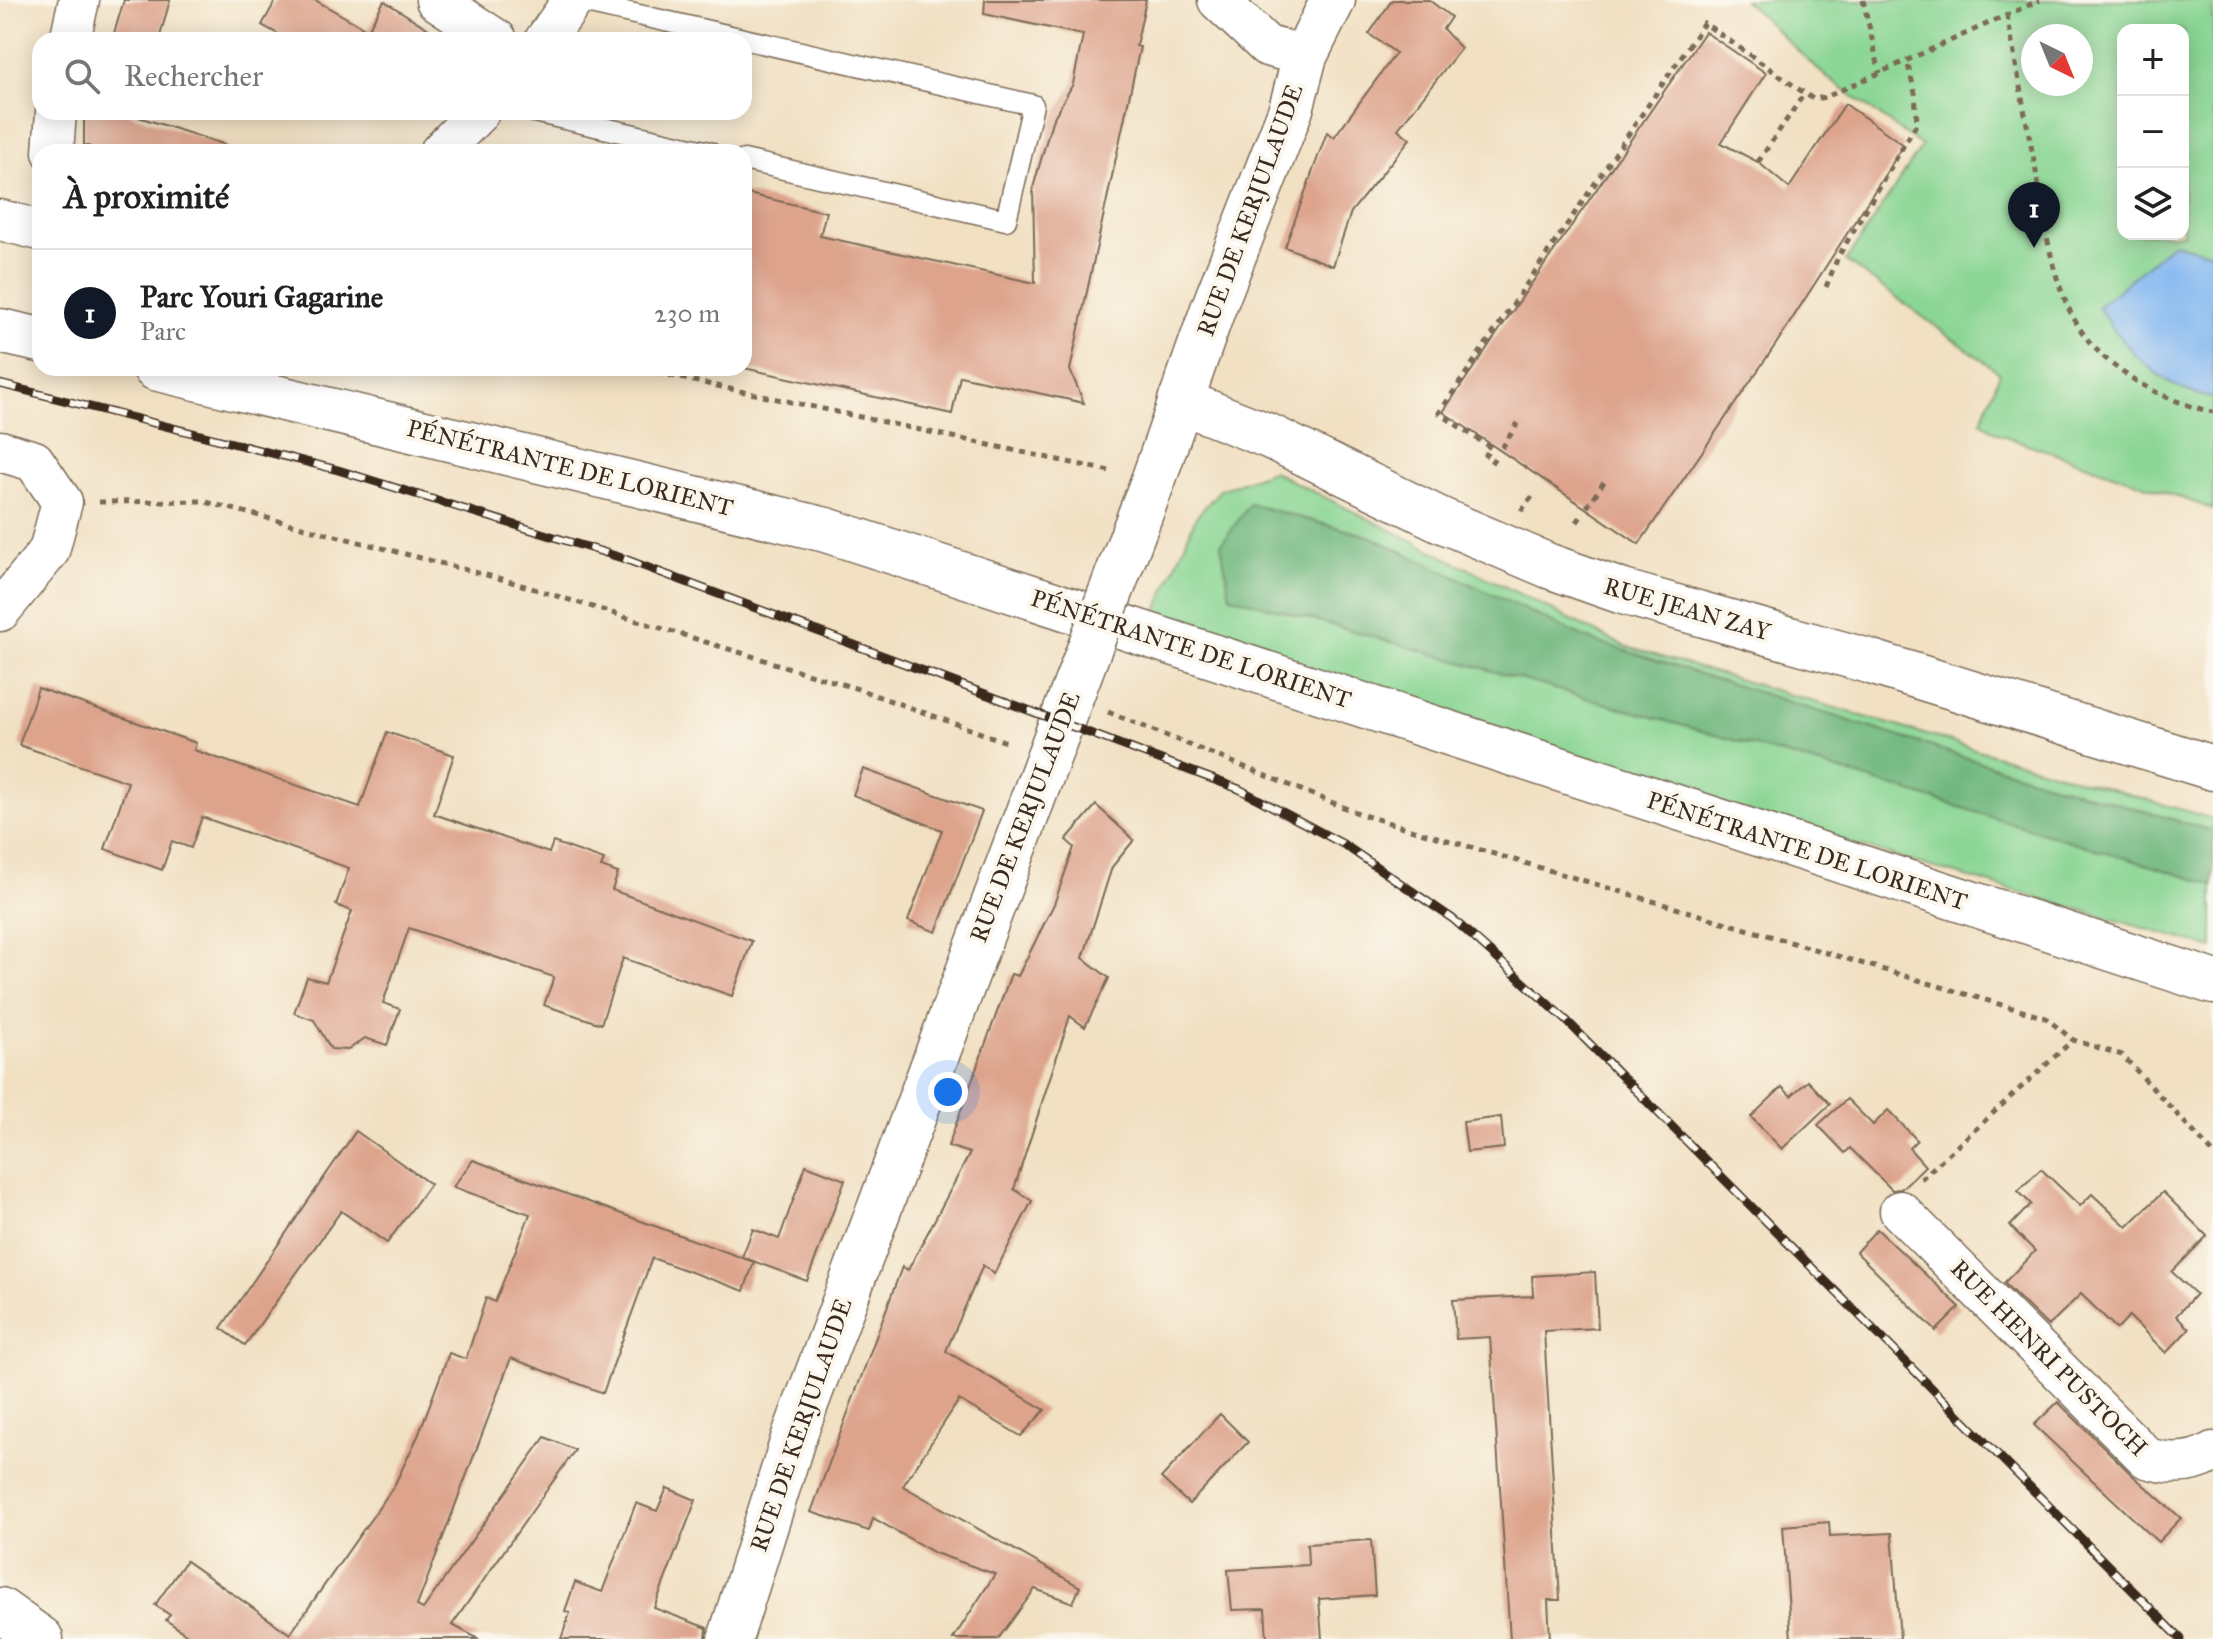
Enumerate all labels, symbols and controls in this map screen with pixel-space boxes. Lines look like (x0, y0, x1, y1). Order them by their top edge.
north arrow (2021, 24, 2093, 96)
map controls (2117, 24, 2189, 240)
button: + (2117, 24, 2189, 96)
search box (32, 32, 752, 120)
icon: search (60, 54, 104, 98)
text: Rechercher (124, 58, 263, 94)
street label: RUE DE KERJULAUDE (1190, 80, 1310, 340)
button: − (2117, 96, 2189, 168)
button: layers (2117, 168, 2189, 240)
text: À proximité (64, 176, 229, 217)
pin: 1 (2008, 182, 2060, 248)
text: Parc Youri Gagarine (140, 279, 383, 315)
text: 1 (85, 297, 95, 329)
text: 230 m (654, 297, 720, 329)
text: Parc (140, 315, 186, 347)
street label: PÉNÉTRANTE DE LORIENT (404, 413, 736, 523)
street label: RUE JEAN ZAY (1600, 571, 1774, 647)
street label: PÉNÉTRANTE DE LORIENT (1027, 583, 1355, 715)
street label: RUE DE KERJULAUDE (963, 687, 1087, 947)
street label: PÉNÉTRANTE DE LORIENT (1643, 785, 1971, 917)
your location (928, 1072, 968, 1112)
street label: RUE HENRI PUSTOCH (1944, 1253, 2154, 1463)
street label: RUE DE KERJULAUDE (744, 1294, 858, 1556)

